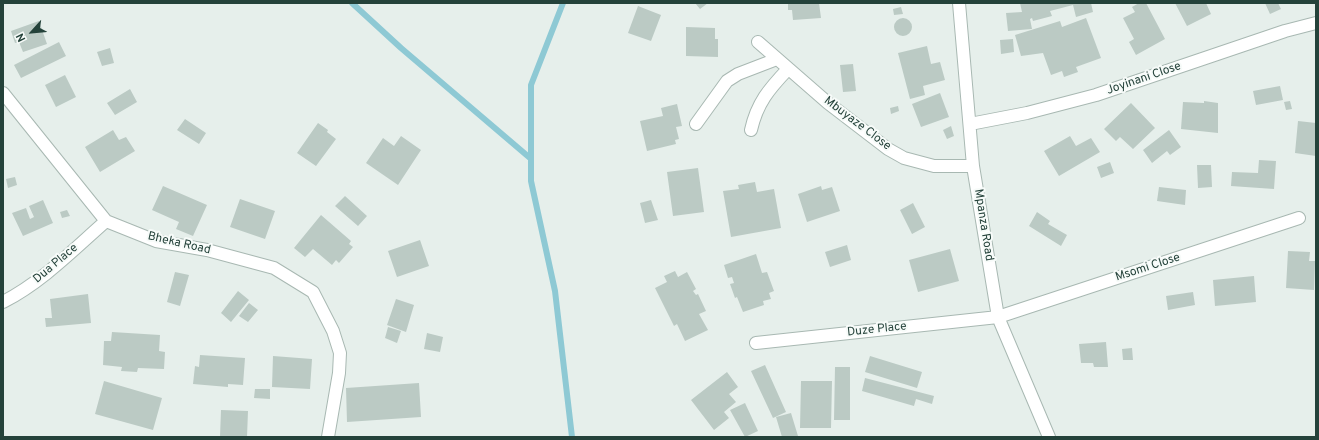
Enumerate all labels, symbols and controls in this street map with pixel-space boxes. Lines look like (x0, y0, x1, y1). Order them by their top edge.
north arrow (12, 12, 52, 52)
text: N (13, 31, 29, 44)
street label: Joyinani Close (1105, 60, 1183, 98)
street label: Mbuyaze Close (821, 94, 893, 154)
street label: Mpanza Road (970, 188, 996, 262)
street label: Bheka Road (146, 230, 212, 258)
street label: Dua Place (31, 241, 81, 287)
street label: Msomi Close (1114, 251, 1182, 285)
street label: Duze Place (846, 320, 908, 340)

